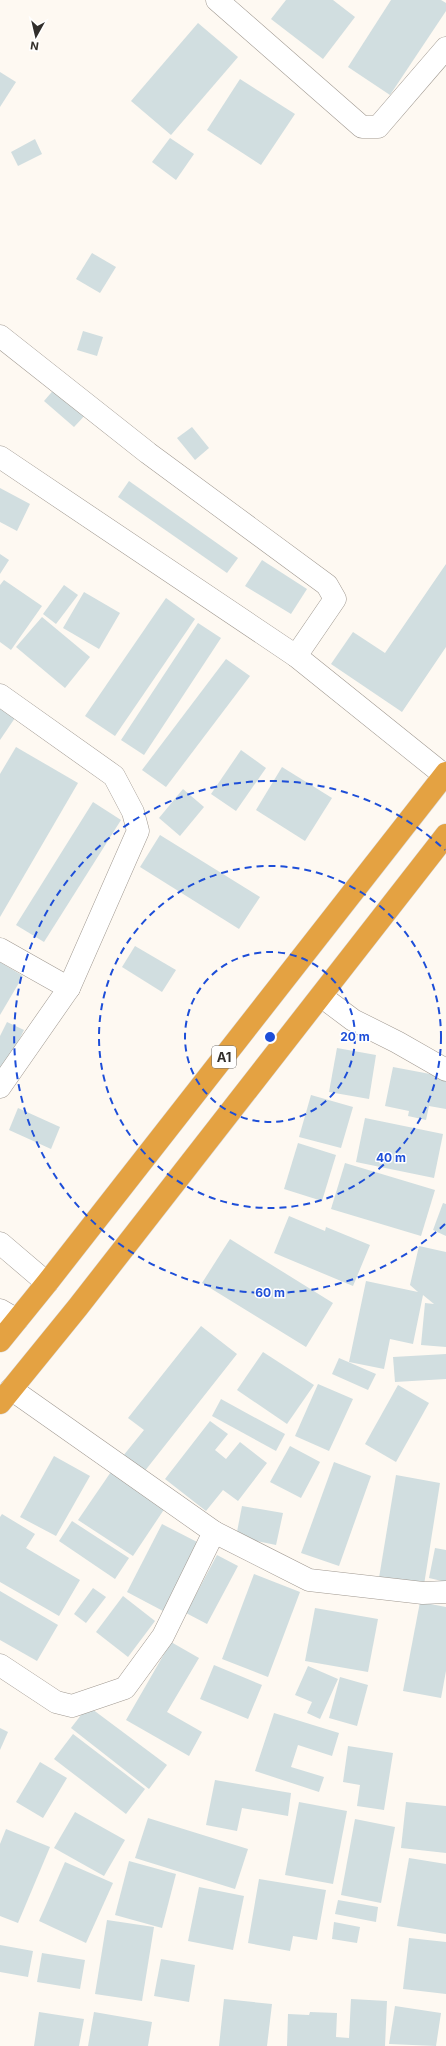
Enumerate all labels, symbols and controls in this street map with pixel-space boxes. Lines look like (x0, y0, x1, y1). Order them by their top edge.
north arrow (16, 16, 56, 56)
text: N (29, 38, 40, 53)
text: 20 m (340, 1029, 370, 1044)
centre of rings (263, 1030, 277, 1044)
road number: A1 (212, 1046, 236, 1068)
text: 40 m (376, 1150, 406, 1165)
text: 60 m (255, 1285, 285, 1300)

